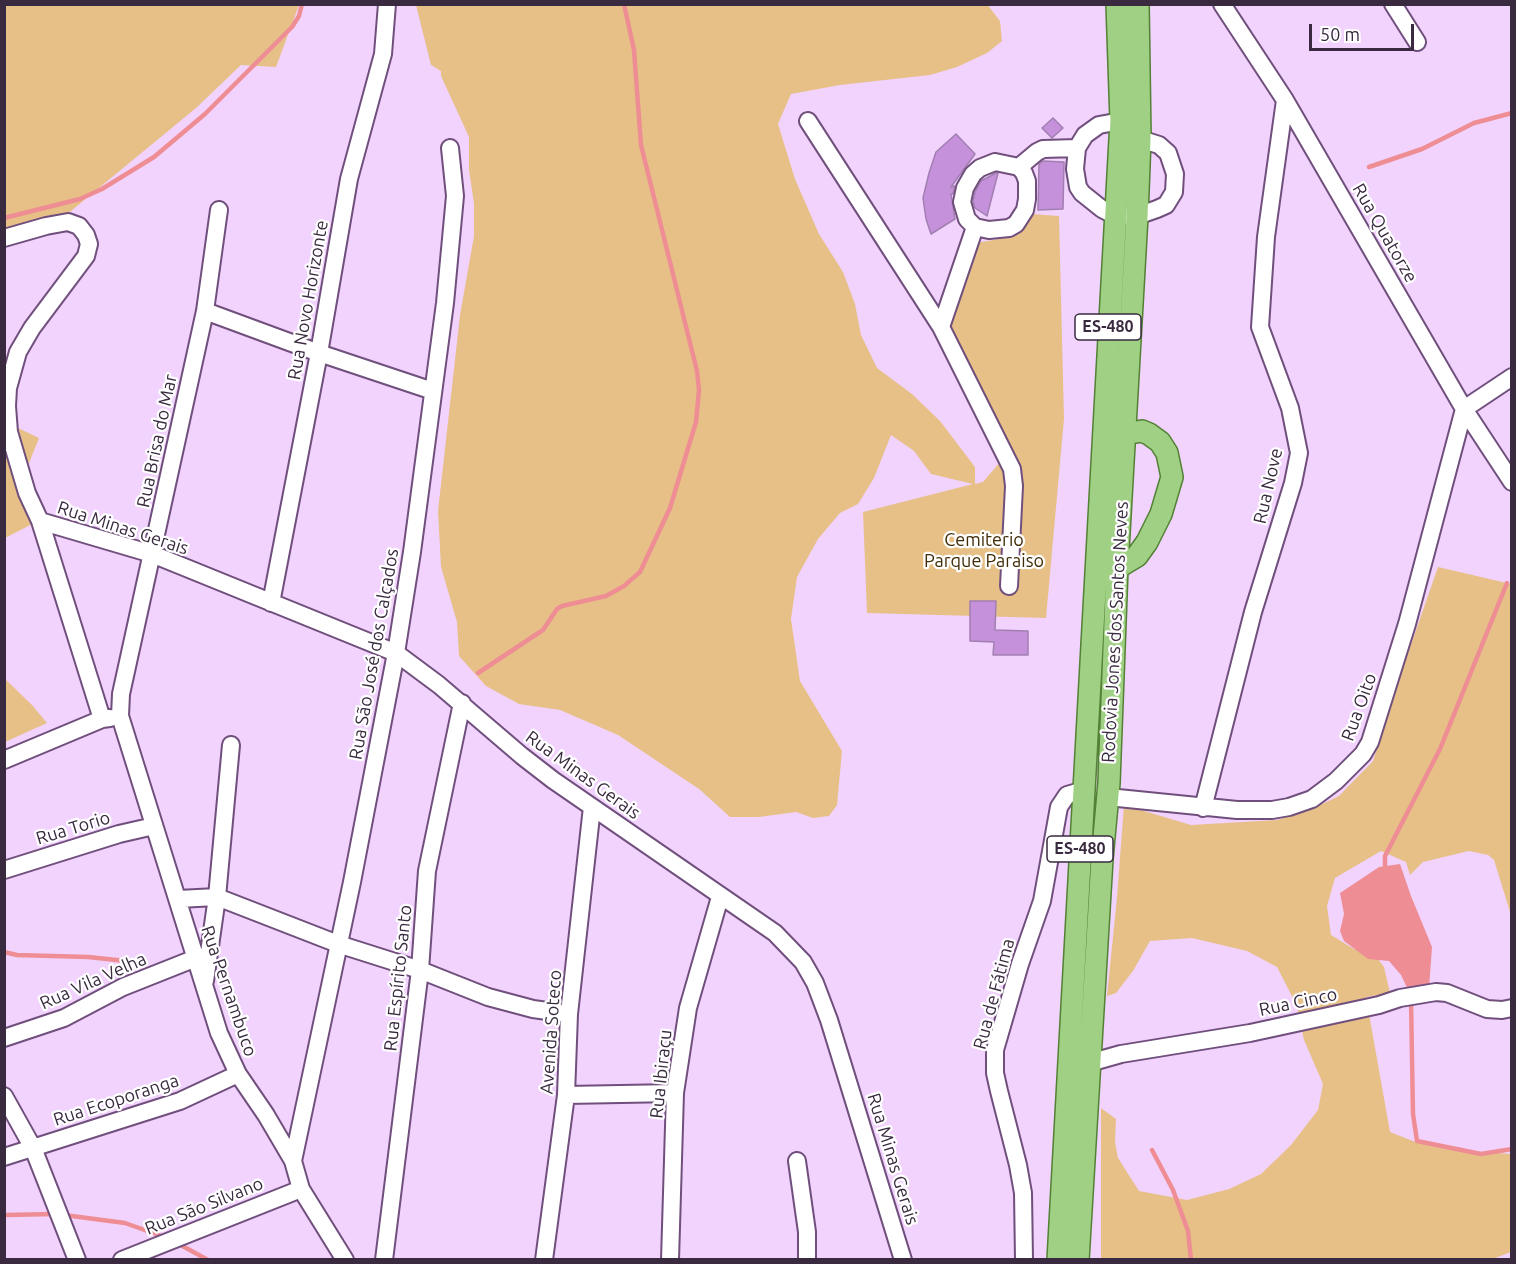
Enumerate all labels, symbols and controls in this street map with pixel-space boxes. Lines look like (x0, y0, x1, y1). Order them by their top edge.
scale bar (1312, 12, 1417, 50)
text: 50 m (1320, 24, 1360, 44)
street label: Rua Quatorze (1348, 180, 1422, 286)
street label: Rua Novo Horizonte (283, 218, 333, 382)
road number: ES-480 (1075, 314, 1141, 340)
street label: Rua Brisa do Mar (132, 372, 182, 510)
street label: Rua Nove (1249, 446, 1287, 526)
street label: Rua Minas Gerais (55, 497, 191, 559)
street label: Rodovia Jones dos Santos Neves (1097, 501, 1133, 763)
park label: Cemiterio Parque Paraiso (924, 529, 1044, 572)
street label: Rua São José dos Calçados (345, 547, 403, 761)
street label: Rua Oito (1337, 670, 1381, 744)
street label: Rua Minas Gerais (521, 726, 645, 824)
street label: Rua Torio (33, 807, 113, 849)
road number: ES-480 (1047, 836, 1113, 862)
street label: Rua Espírito Santo (380, 904, 416, 1052)
street label: Rua Pernambuco (197, 923, 261, 1059)
street label: Rua de Fátima (969, 936, 1019, 1052)
street label: Rua Vila Velha (36, 948, 150, 1014)
street label: Avenida Soteco (536, 969, 566, 1095)
street label: Rua Cinco (1257, 983, 1339, 1021)
street label: Rua Ibiraçu (646, 1029, 676, 1119)
street label: Rua Ecoporanga (50, 1070, 182, 1130)
street label: Rua Minas Gerais (863, 1091, 923, 1227)
street label: Rua São Silvano (142, 1172, 266, 1240)

